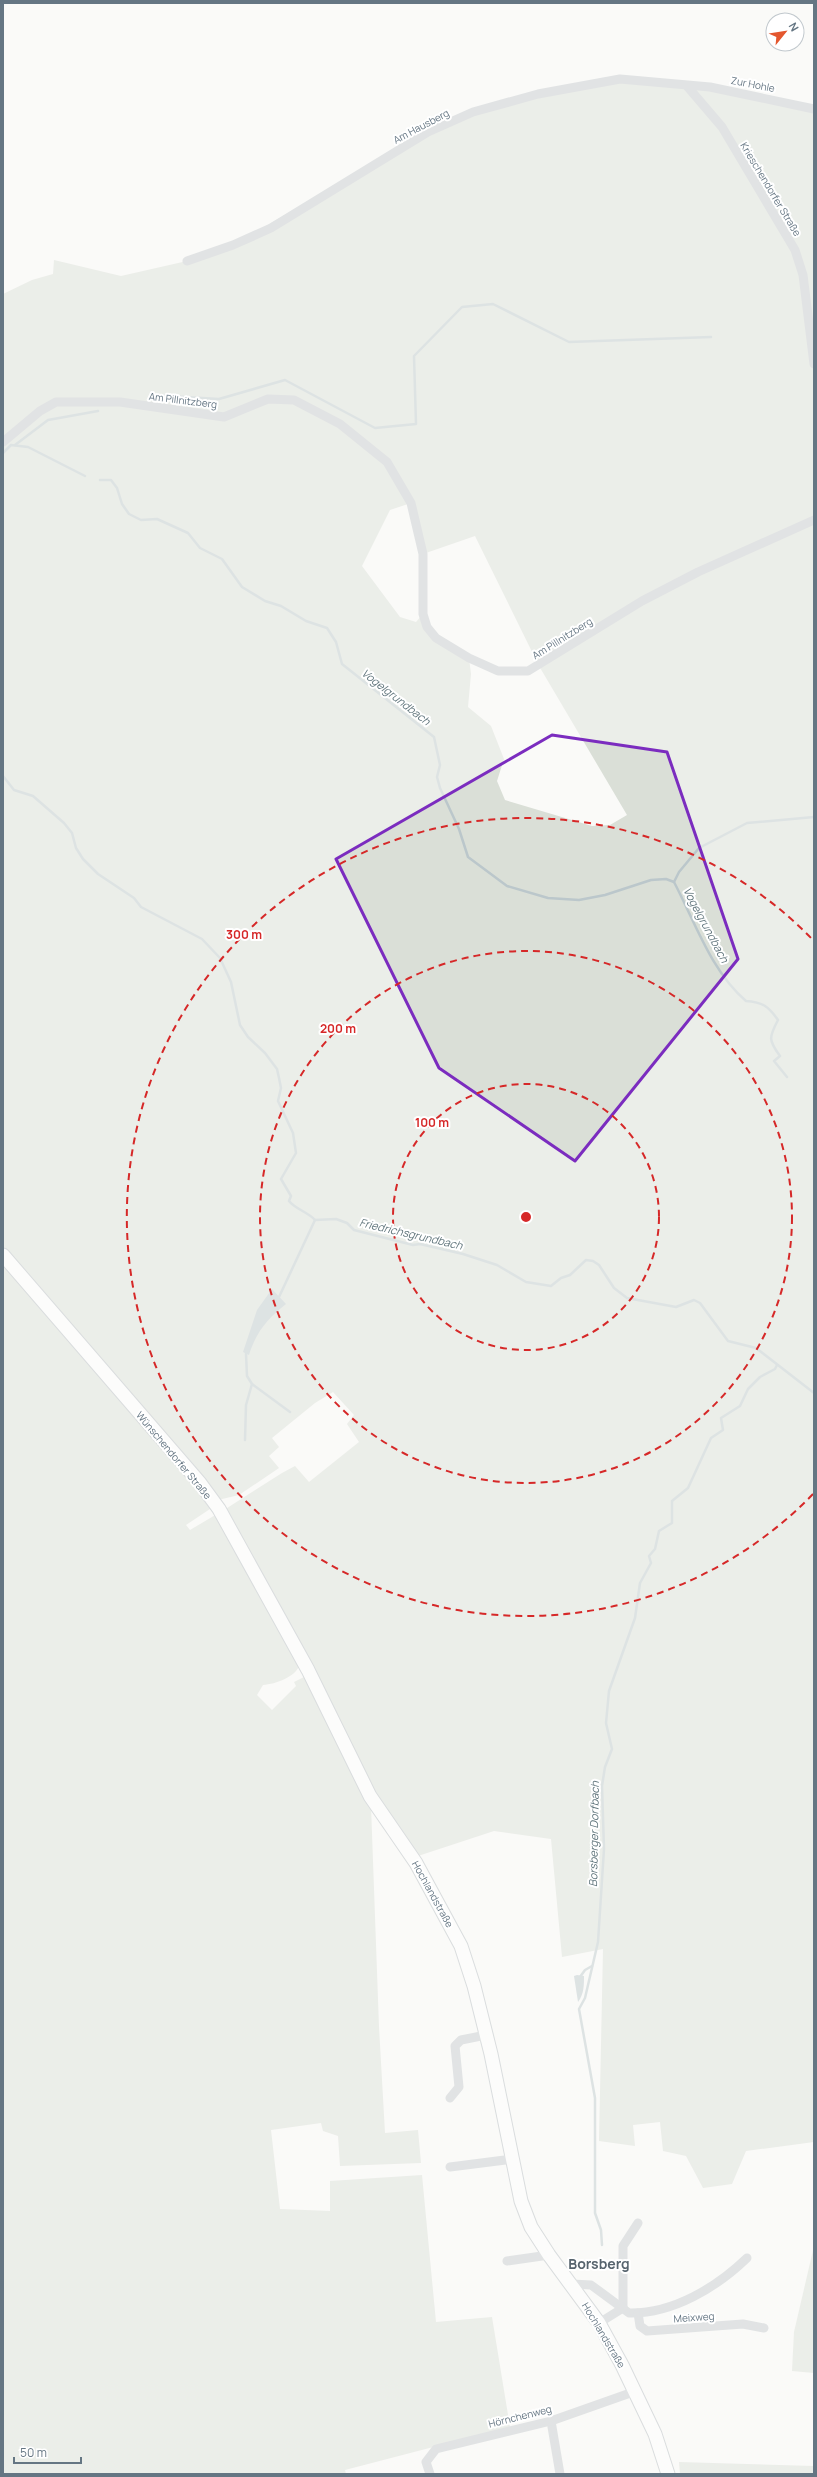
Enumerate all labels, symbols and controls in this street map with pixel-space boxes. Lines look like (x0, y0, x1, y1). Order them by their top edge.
north arrow (765, 12, 805, 52)
text: N (786, 20, 803, 34)
street label: Zur Hohle (730, 73, 776, 95)
street label: Am Hausberg (391, 105, 452, 147)
street label: Krieschendorfer Straße (737, 139, 805, 239)
street label: Am Pillnitzberg (148, 389, 218, 411)
street label: Am Pillnitzberg (529, 614, 595, 662)
water label: Vogelgrundbach (359, 665, 434, 728)
water label: Vogelgrundbach (680, 884, 733, 965)
text: 300 m (226, 926, 262, 943)
text: 200 m (320, 1020, 356, 1037)
text: 100 m (415, 1114, 449, 1131)
centre of rings (519, 1210, 533, 1224)
water label: Friedrichsgrundbach (358, 1214, 465, 1253)
street label: Wünschendorfer Straße (133, 1408, 215, 1502)
water label: Borsberger Dorfbach (585, 1780, 602, 1887)
street label: Hochlandstraße (409, 1858, 457, 1930)
district label: Borsberg (568, 2254, 630, 2273)
street label: Hochlandstraße (579, 2300, 629, 2370)
street label: Meixweg (673, 2309, 715, 2325)
street label: Hörnchenweg (487, 2401, 553, 2431)
scale bar (14, 2439, 81, 2465)
text: 50 m (20, 2444, 47, 2461)

